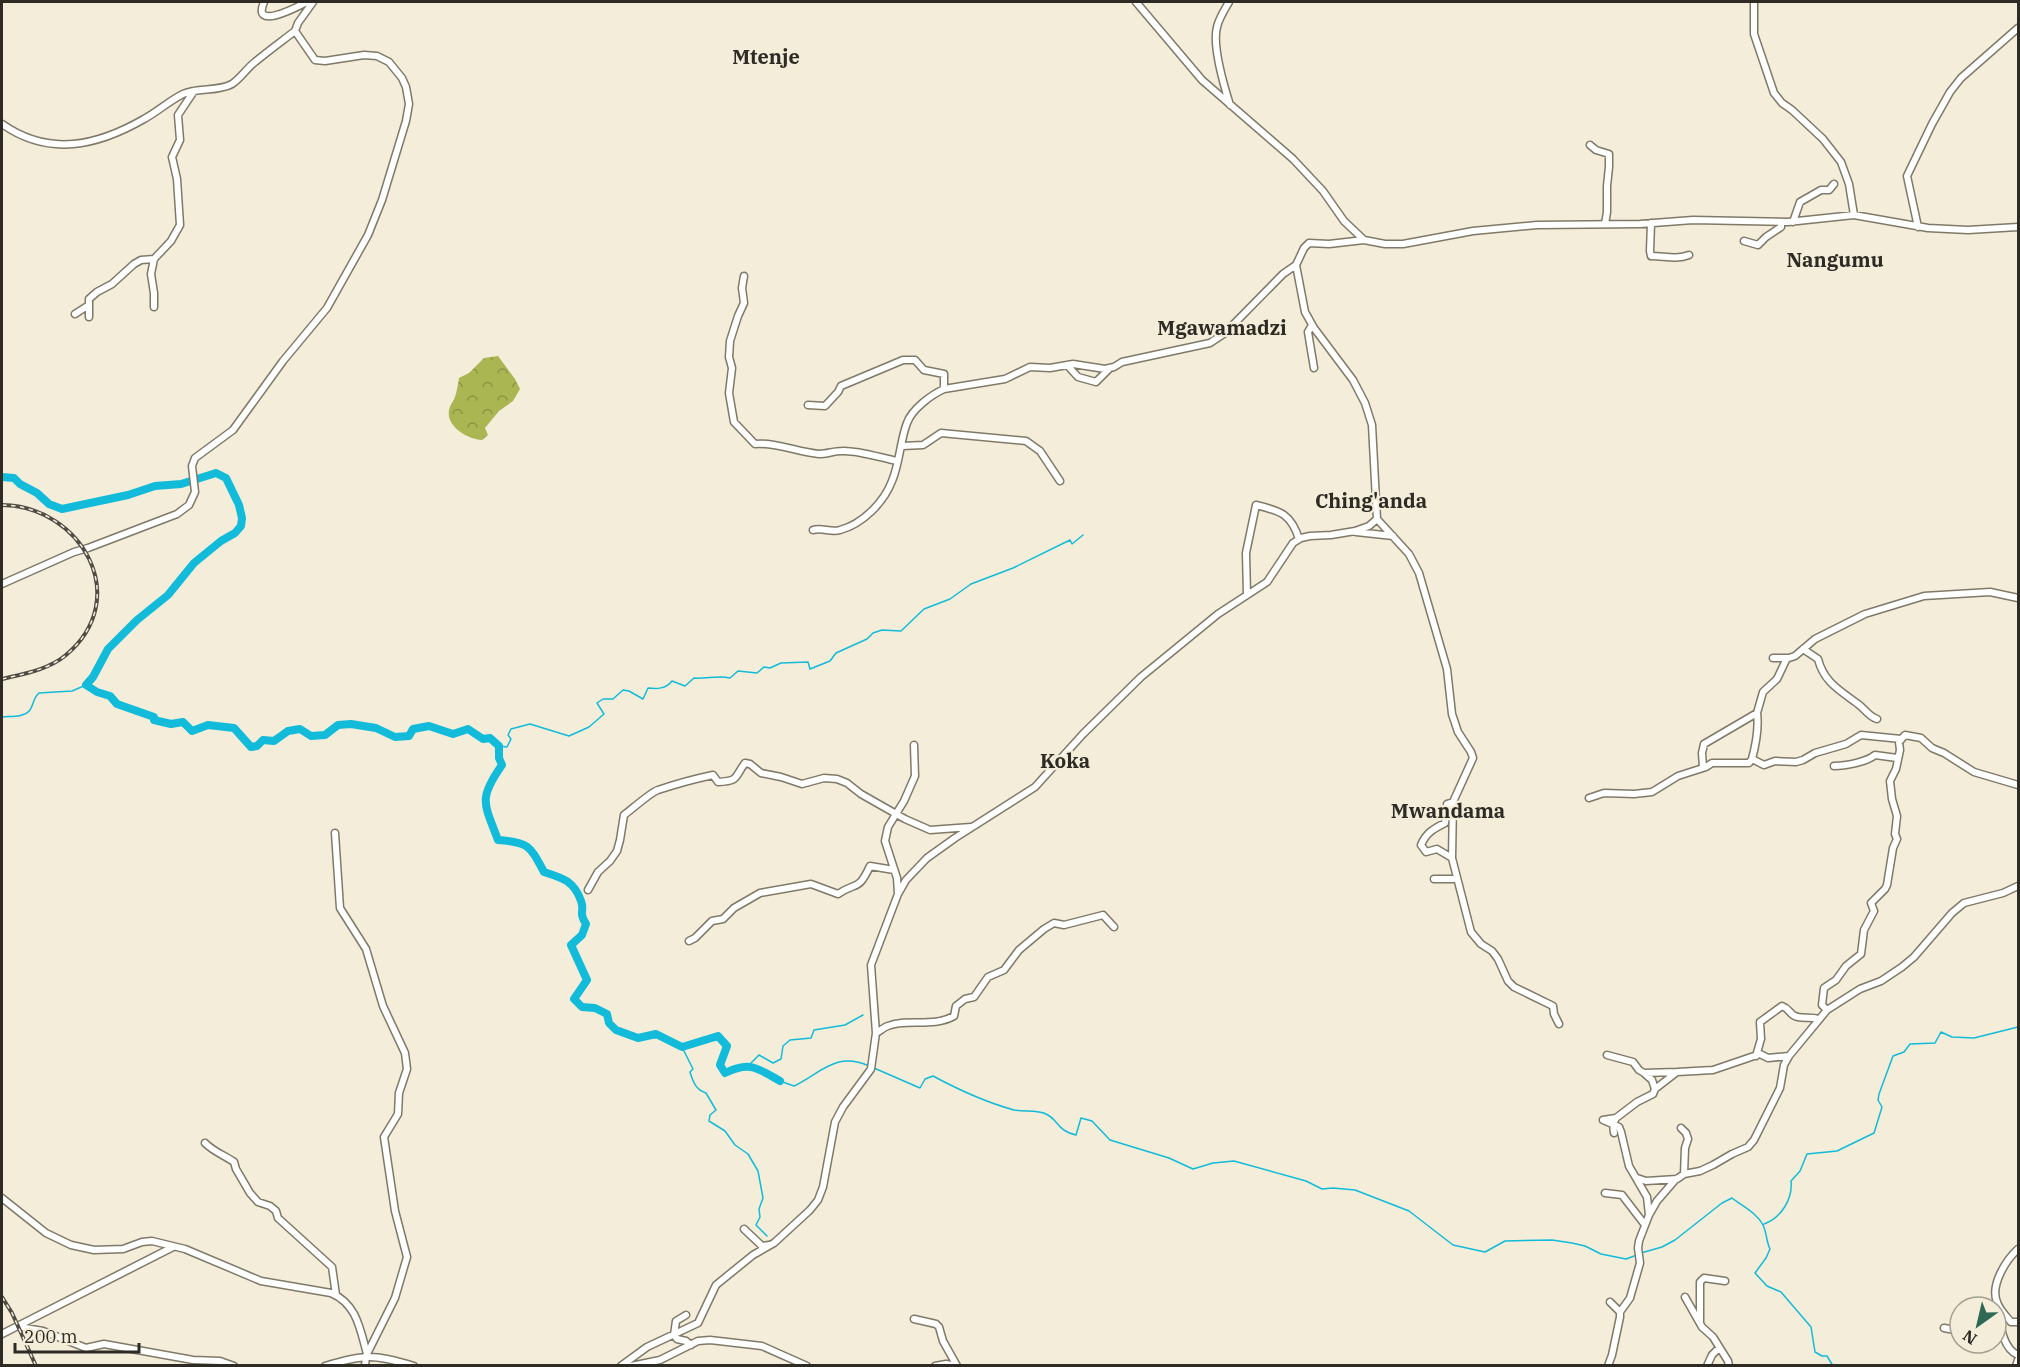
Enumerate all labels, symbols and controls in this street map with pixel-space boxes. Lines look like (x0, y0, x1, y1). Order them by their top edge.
district label: Mtenje (732, 43, 800, 70)
district label: Nangumu (1786, 246, 1884, 273)
district label: Mgawamadzi (1157, 314, 1287, 341)
district label: Ching'anda (1315, 487, 1427, 514)
district label: Koka (1040, 747, 1090, 774)
district label: Mwandama (1391, 797, 1505, 824)
north arrow (1948, 1295, 2008, 1355)
scale bar (15, 1316, 140, 1354)
text: 200 m (24, 1325, 78, 1348)
text: N (1959, 1326, 1980, 1349)

